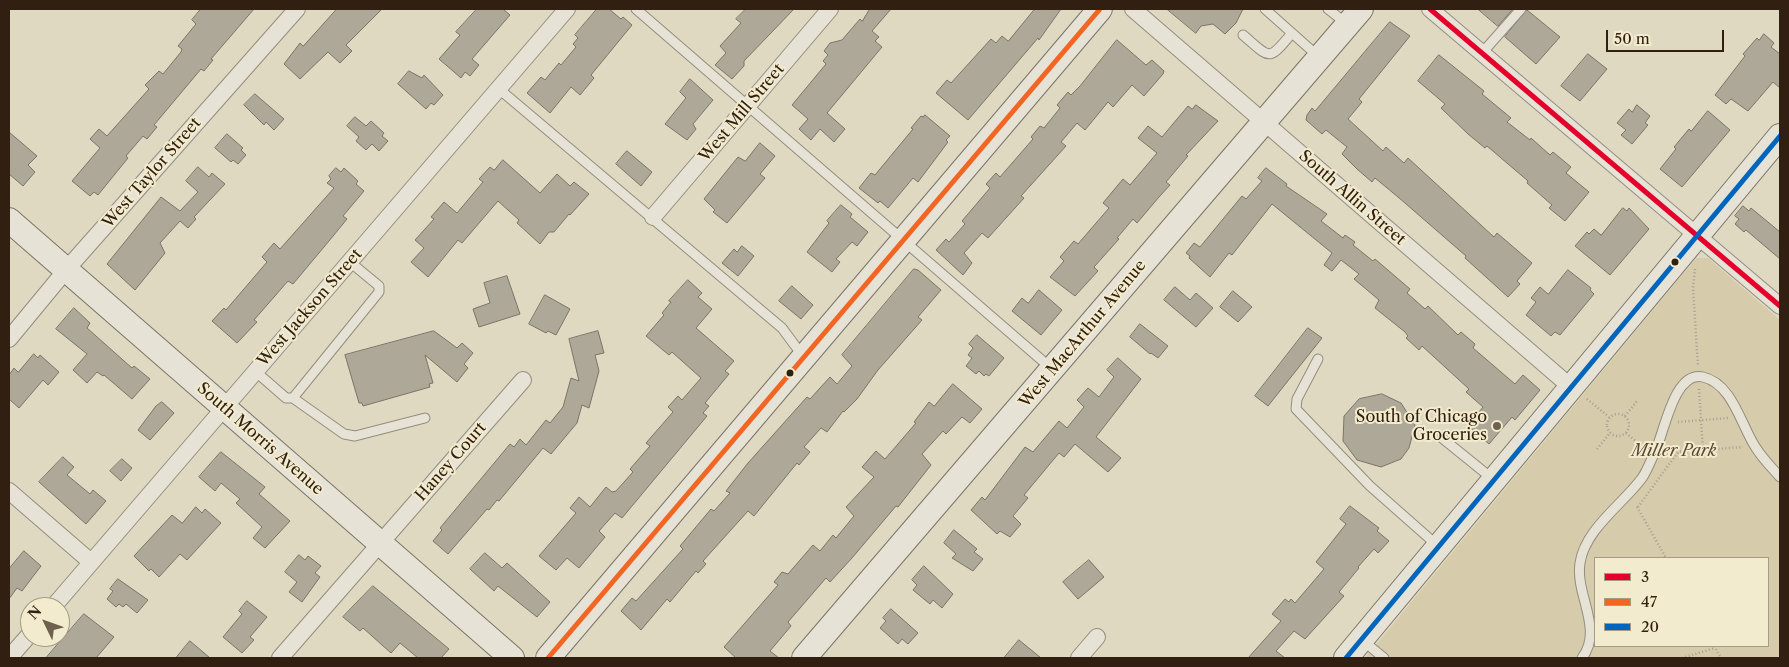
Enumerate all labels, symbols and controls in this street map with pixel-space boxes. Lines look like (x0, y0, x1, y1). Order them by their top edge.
scale bar (1609, 20, 1726, 52)
text: 50 m (1614, 29, 1650, 48)
street label: West Mill Street (695, 60, 789, 166)
street label: West Taylor Street (99, 114, 205, 232)
street label: South Allin Street (1295, 146, 1409, 250)
street label: West Jackson Street (254, 245, 366, 371)
street label: West MacArthur Avenue (1016, 256, 1150, 412)
unlabelled marker (1670, 257, 1680, 267)
unlabelled marker (785, 368, 795, 378)
street label: South Morris Avenue (193, 379, 327, 499)
place label: South of Chicago Groceries (1356, 407, 1487, 445)
street label: Haney Court (412, 419, 490, 505)
marker: South of Chicago Groceries (1491, 420, 1503, 432)
park label: Miller Park (1632, 441, 1716, 461)
legend (1594, 557, 1769, 647)
text: 3 (1641, 567, 1649, 586)
text: 47 (1641, 592, 1657, 611)
north arrow (20, 597, 70, 647)
text: N (24, 602, 45, 623)
text: 20 (1641, 617, 1659, 636)

